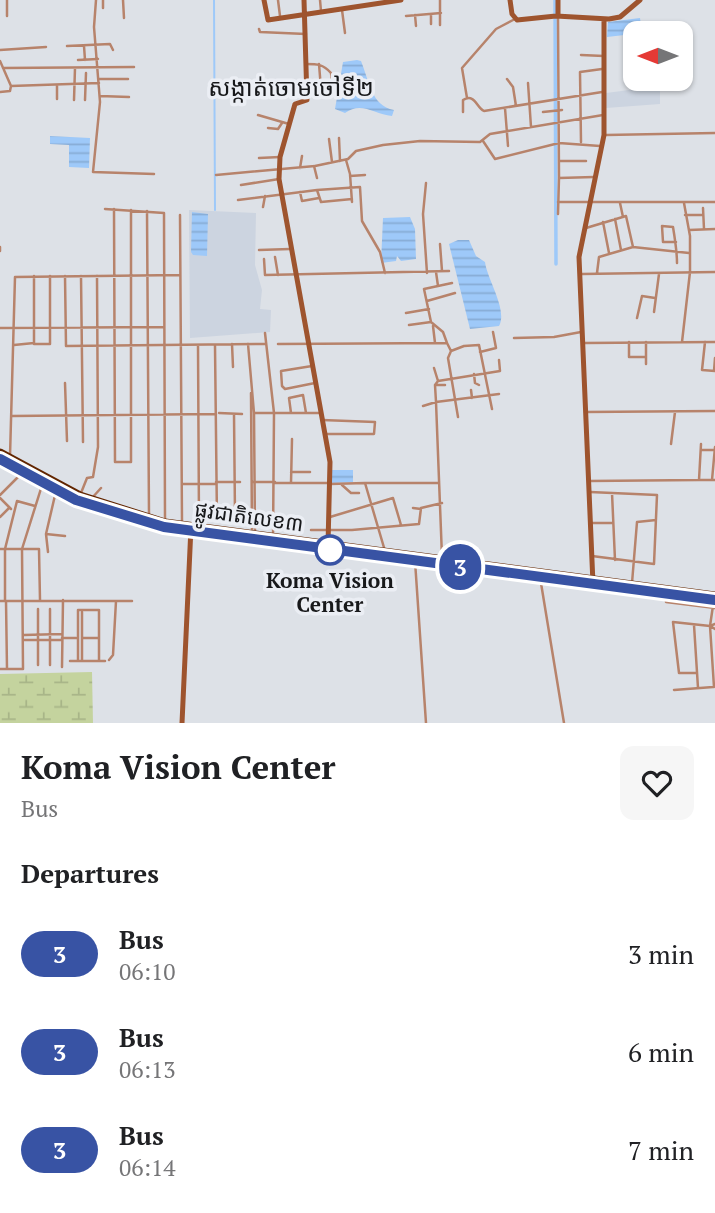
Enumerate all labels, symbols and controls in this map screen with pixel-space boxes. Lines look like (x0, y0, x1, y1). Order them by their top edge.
north arrow (623, 21, 693, 91)
map controls (623, 21, 693, 91)
district label: សង្កាត់ចោមចៅទី២ (208, 71, 374, 103)
street label: ផ្លូវជាតិលេខ៣ (192, 495, 305, 544)
marker: Koma Vision Center (315, 535, 345, 565)
line badge: 3 (437, 544, 483, 590)
text: 3 (453, 551, 467, 583)
place label: Koma Vision Center (266, 566, 394, 618)
text: Koma Vision Center (21, 745, 336, 788)
button: heart (620, 746, 694, 820)
text: Bus (21, 793, 58, 824)
text: Departures (21, 856, 159, 890)
text: Bus (119, 922, 164, 956)
text: 3 min (628, 937, 694, 971)
text: 3 (53, 938, 66, 970)
text: 06:10 (119, 956, 176, 987)
text: Bus (119, 1020, 164, 1054)
text: 6 min (628, 1035, 694, 1069)
text: 3 (53, 1036, 66, 1068)
text: 06:13 (119, 1054, 176, 1085)
text: Bus (119, 1118, 164, 1152)
text: 7 min (628, 1133, 694, 1167)
text: 3 (53, 1134, 66, 1166)
text: 06:14 (119, 1152, 176, 1183)

